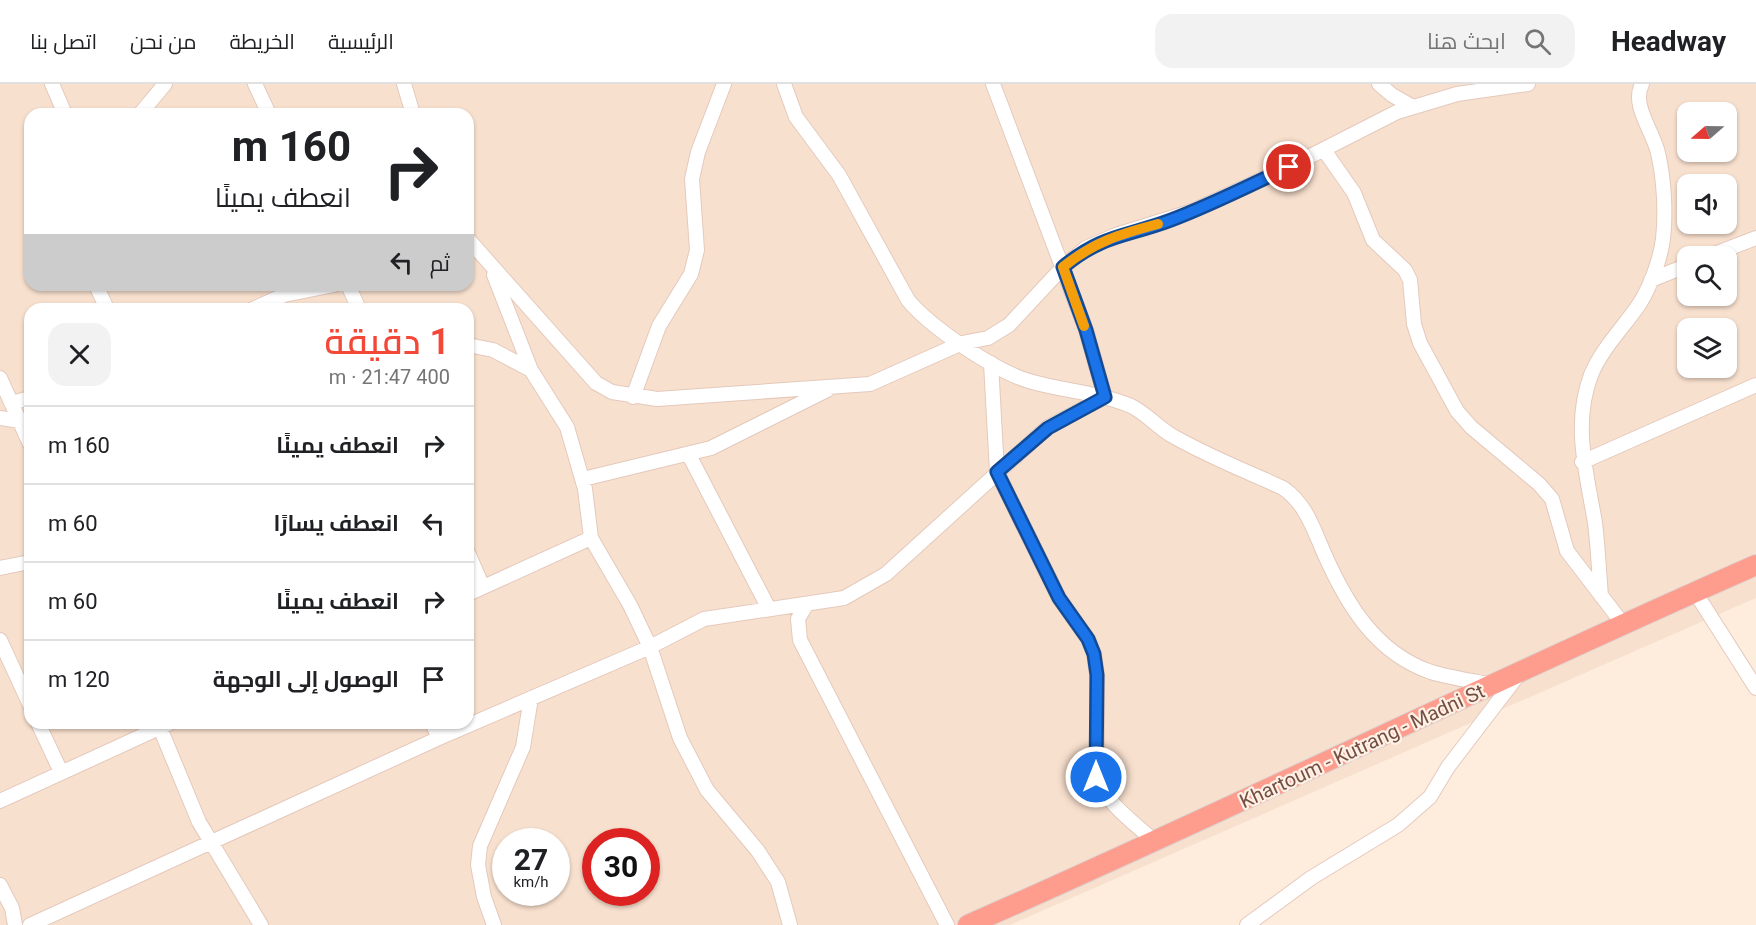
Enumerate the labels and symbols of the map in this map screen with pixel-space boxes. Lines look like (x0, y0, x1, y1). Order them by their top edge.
north arrow (1677, 102, 1737, 162)
pin (1263, 141, 1314, 192)
street label: Khartoum - Kutrang - Madni St (1236, 679, 1488, 813)
position arrow (1064, 745, 1128, 809)
speed limit sign: 30 (582, 828, 660, 906)

